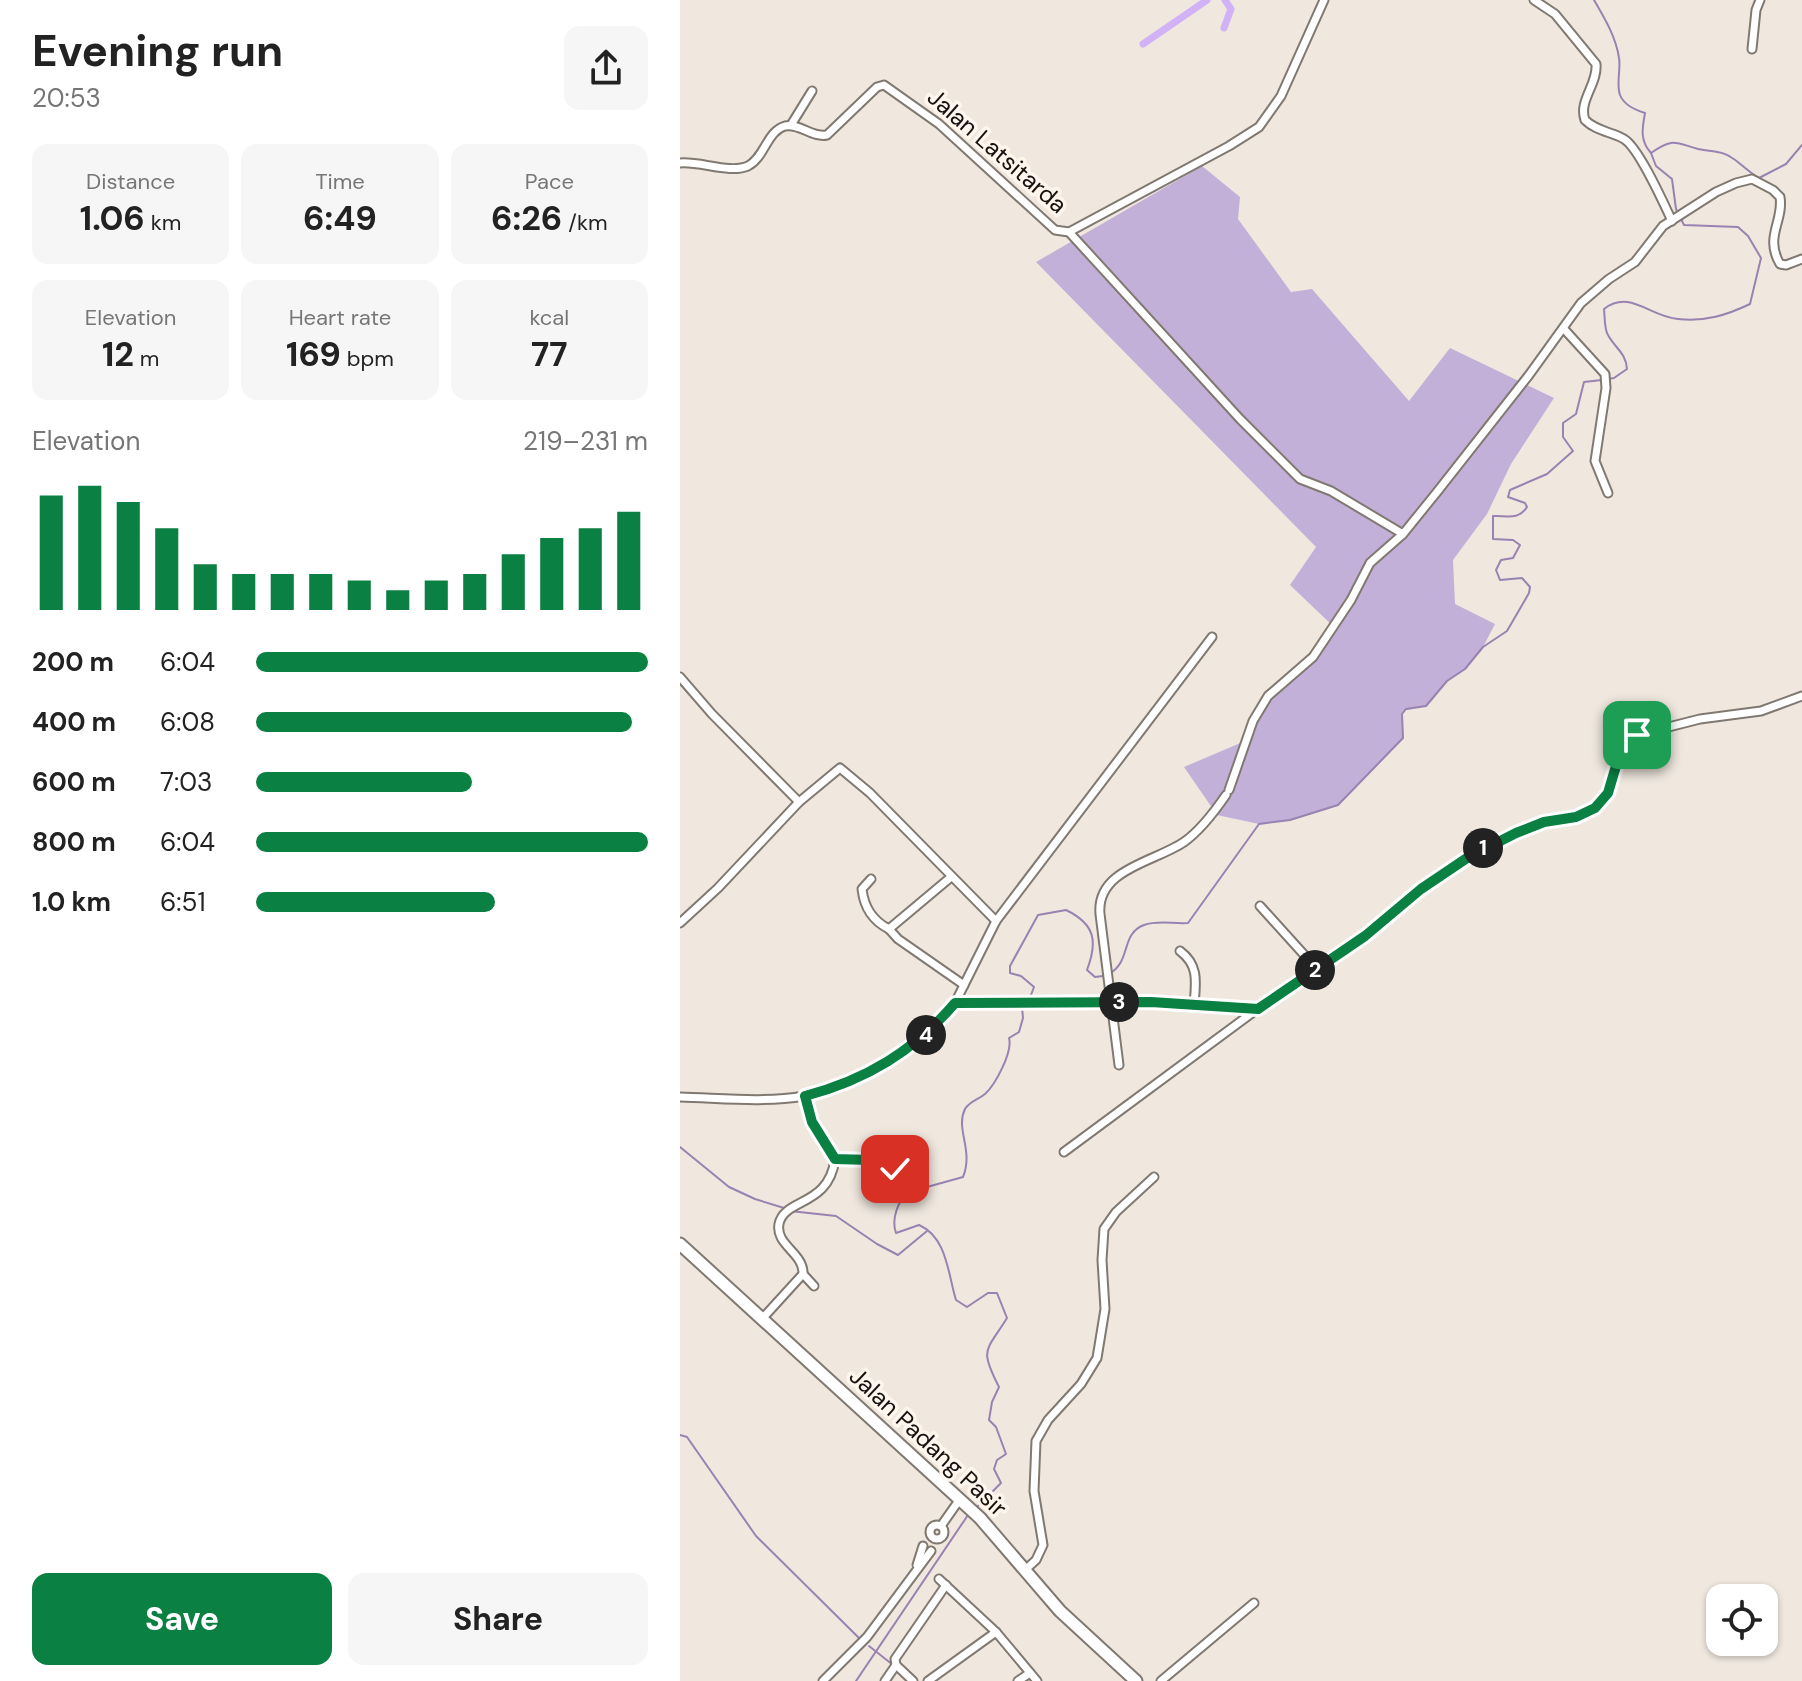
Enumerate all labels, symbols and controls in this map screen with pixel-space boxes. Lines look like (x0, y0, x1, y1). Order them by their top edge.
text: Evening run (32, 22, 283, 80)
button: share (564, 26, 648, 110)
text: 20:53 (32, 81, 101, 115)
street label: Jalan Latsitarda (921, 81, 1074, 220)
text: Distance (86, 167, 175, 196)
text: Time (315, 167, 365, 196)
text: Pace (525, 167, 574, 196)
text: 1.06 (80, 196, 145, 241)
text: 6:49 (303, 196, 377, 241)
text: 6:26 (491, 196, 562, 241)
text: km (145, 208, 181, 237)
text: /km (562, 208, 608, 237)
text: Elevation (85, 303, 177, 332)
text: Heart rate (289, 303, 391, 332)
text: kcal (529, 303, 569, 332)
text: 12 (102, 332, 134, 377)
text: 169 (286, 332, 341, 377)
text: 77 (531, 332, 568, 377)
text: m (134, 344, 159, 373)
text: bpm (341, 344, 394, 373)
text: Elevation (32, 424, 140, 458)
text: 219–231 m (523, 424, 648, 458)
text: 200 m (32, 645, 114, 679)
text: 6:04 (160, 645, 215, 679)
pin (1603, 701, 1671, 769)
text: 400 m (32, 705, 116, 739)
text: 6:08 (160, 705, 215, 739)
icon: arrive (1615, 713, 1659, 757)
text: 600 m (32, 765, 116, 799)
text: 7:03 (160, 765, 212, 799)
text: 800 m (32, 825, 116, 859)
text: 6:04 (160, 825, 215, 859)
pin: 1 (1463, 828, 1503, 868)
text: 1 (1479, 833, 1487, 862)
text: 1.0 km (32, 885, 111, 919)
text: 6:51 (160, 885, 206, 919)
pin: 2 (1295, 950, 1335, 990)
text: 2 (1309, 955, 1321, 984)
pin: 3 (1099, 982, 1139, 1022)
text: 3 (1112, 987, 1126, 1016)
pin: 4 (906, 1015, 946, 1055)
text: 4 (919, 1020, 933, 1049)
pin (861, 1135, 929, 1203)
icon: check (873, 1147, 917, 1191)
street label: Jalan Padang Pasir (843, 1360, 1014, 1523)
button: Save (32, 1573, 332, 1665)
button: Share (348, 1573, 648, 1665)
map controls (1706, 1584, 1778, 1656)
button: locate (1706, 1584, 1778, 1656)

